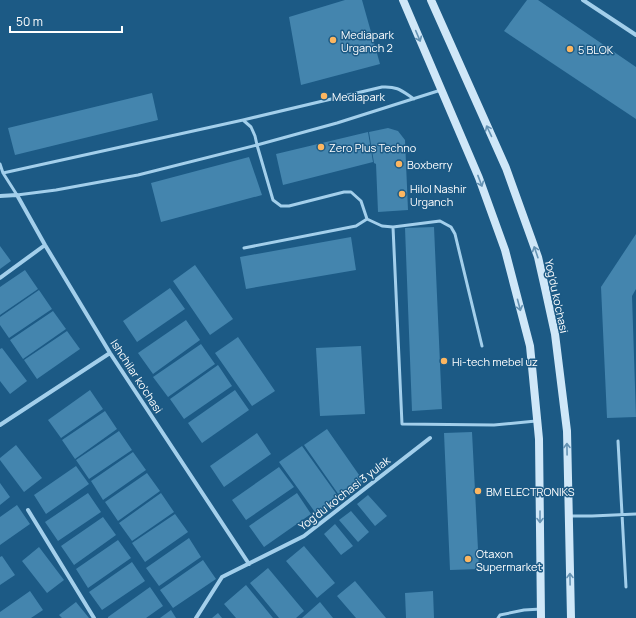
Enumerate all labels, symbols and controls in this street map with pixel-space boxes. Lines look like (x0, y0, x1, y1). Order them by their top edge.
scale bar (10, 8, 122, 34)
text: 50 m (16, 13, 43, 30)
place label: Mediapark Urganch 2 (341, 27, 394, 55)
one-way arrow (415, 29, 422, 41)
marker: Mediapark Urganch 2 (328, 35, 338, 45)
place label: 5 BLOK (578, 42, 614, 57)
marker: 5 BLOK (565, 44, 575, 54)
place label: Mediapark (332, 89, 385, 104)
marker: Mediapark (319, 91, 329, 101)
one-way arrow (485, 125, 493, 137)
place label: Zero Plus Techno (329, 140, 417, 155)
marker: Zero Plus Techno (316, 142, 326, 152)
place label: Boxberry (407, 157, 453, 172)
marker: Boxberry (394, 159, 404, 169)
one-way arrow (477, 175, 484, 188)
place label: Hilol Nashir Urganch (410, 181, 466, 209)
marker: Hilol Nashir Urganch (397, 189, 407, 199)
one-way arrow (532, 246, 539, 259)
street label: Yog'du ko'chasi (542, 258, 572, 334)
one-way arrow (516, 298, 523, 311)
street label: Ishchilar ko'chasi (108, 336, 166, 416)
place label: Hi-tech mebel uz (452, 354, 538, 369)
marker: Hi-tech mebel uz (439, 356, 449, 366)
one-way arrow (564, 443, 571, 456)
street label: Yog'du ko'chasi 3 yulak (295, 452, 393, 533)
place label: BM ELECTRONIKS (486, 484, 575, 499)
marker: BM ELECTRONIKS (473, 486, 483, 496)
one-way arrow (536, 510, 544, 523)
place label: Otaxon Supermarket (476, 546, 542, 574)
marker: Otaxon Supermarket (463, 554, 473, 564)
one-way arrow (566, 573, 574, 586)

